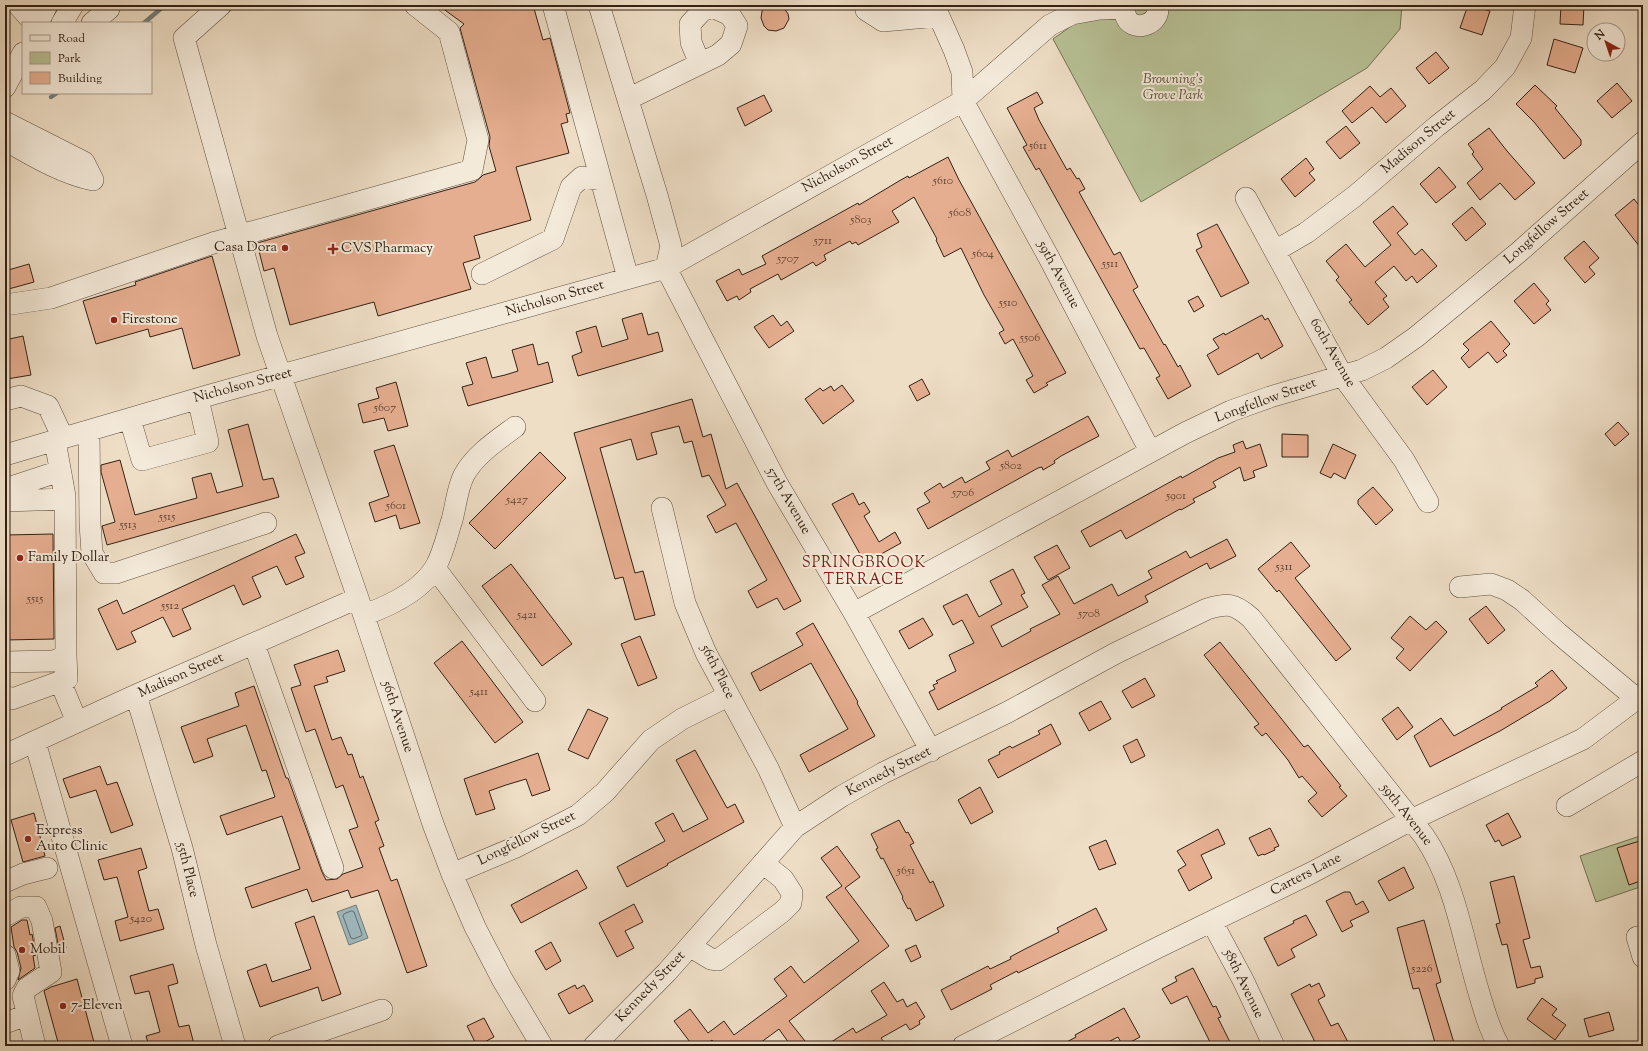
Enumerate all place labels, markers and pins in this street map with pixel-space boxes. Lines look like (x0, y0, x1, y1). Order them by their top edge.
place label: Casa Dora (214, 238, 278, 258)
place label: CVS Pharmacy (341, 239, 433, 259)
marker: Casa Dora (280, 243, 290, 253)
marker: CVS Pharmacy (328, 244, 338, 254)
place label: Firestone (122, 310, 178, 330)
marker: Firestone (109, 315, 119, 325)
place label: Family Dollar (28, 548, 110, 568)
marker: Family Dollar (15, 553, 25, 563)
place label: Express Auto Clinic (36, 821, 108, 857)
marker: Express Auto Clinic (23, 834, 33, 844)
place label: Mobil (30, 940, 66, 960)
marker: Mobil (17, 945, 27, 955)
place label: 7-Eleven (71, 996, 123, 1016)
marker: 7-Eleven (58, 1001, 68, 1011)

